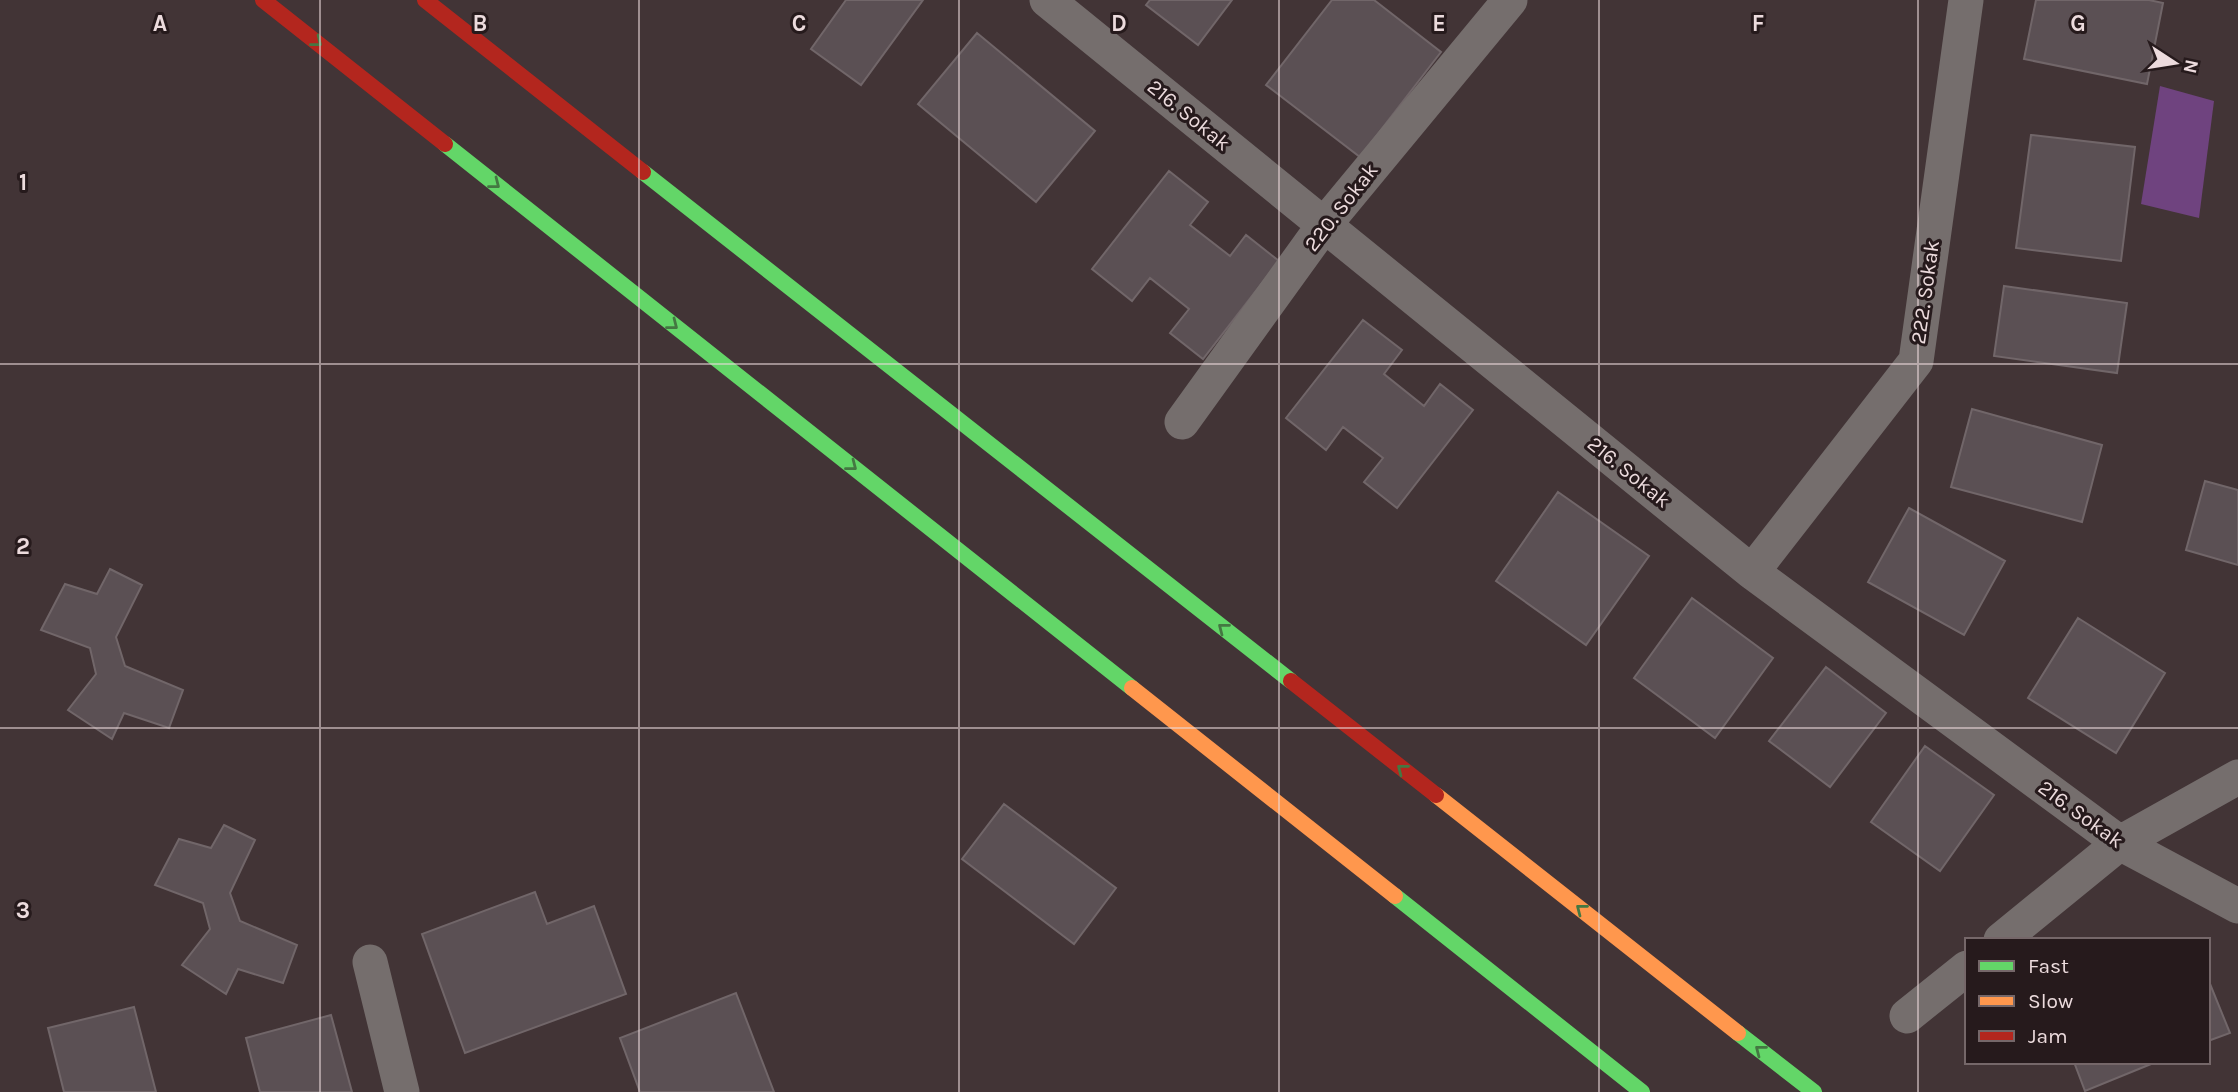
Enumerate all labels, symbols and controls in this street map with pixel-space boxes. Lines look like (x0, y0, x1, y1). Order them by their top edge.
text: A (153, 10, 167, 37)
text: B (473, 10, 487, 37)
text: C (792, 10, 806, 37)
text: D (1111, 10, 1127, 37)
text: E (1432, 10, 1446, 37)
text: F (1752, 10, 1764, 37)
text: G (2070, 10, 2086, 37)
north arrow (2140, 28, 2210, 98)
one-way arrow (309, 34, 321, 47)
text: N (2178, 57, 2203, 75)
street label: 216. Sokak (1143, 74, 1235, 156)
street label: 220. Sokak (1299, 158, 1383, 256)
text: 1 (19, 169, 27, 196)
one-way arrow (487, 175, 499, 188)
street label: 222. Sokak (1906, 238, 1944, 345)
one-way arrow (665, 317, 678, 329)
street label: 216. Sokak (1583, 431, 1675, 513)
one-way arrow (844, 458, 856, 471)
text: 2 (16, 533, 30, 560)
one-way arrow (1219, 624, 1231, 637)
one-way arrow (1397, 764, 1410, 777)
street label: 216. Sokak (2034, 775, 2128, 853)
text: 3 (16, 897, 30, 924)
one-way arrow (1576, 905, 1589, 918)
legend (1965, 938, 2210, 1064)
text: Fast (2028, 954, 2069, 978)
text: Slow (2028, 989, 2073, 1013)
text: Jam (2028, 1024, 2068, 1048)
one-way arrow (1755, 1046, 1767, 1059)

